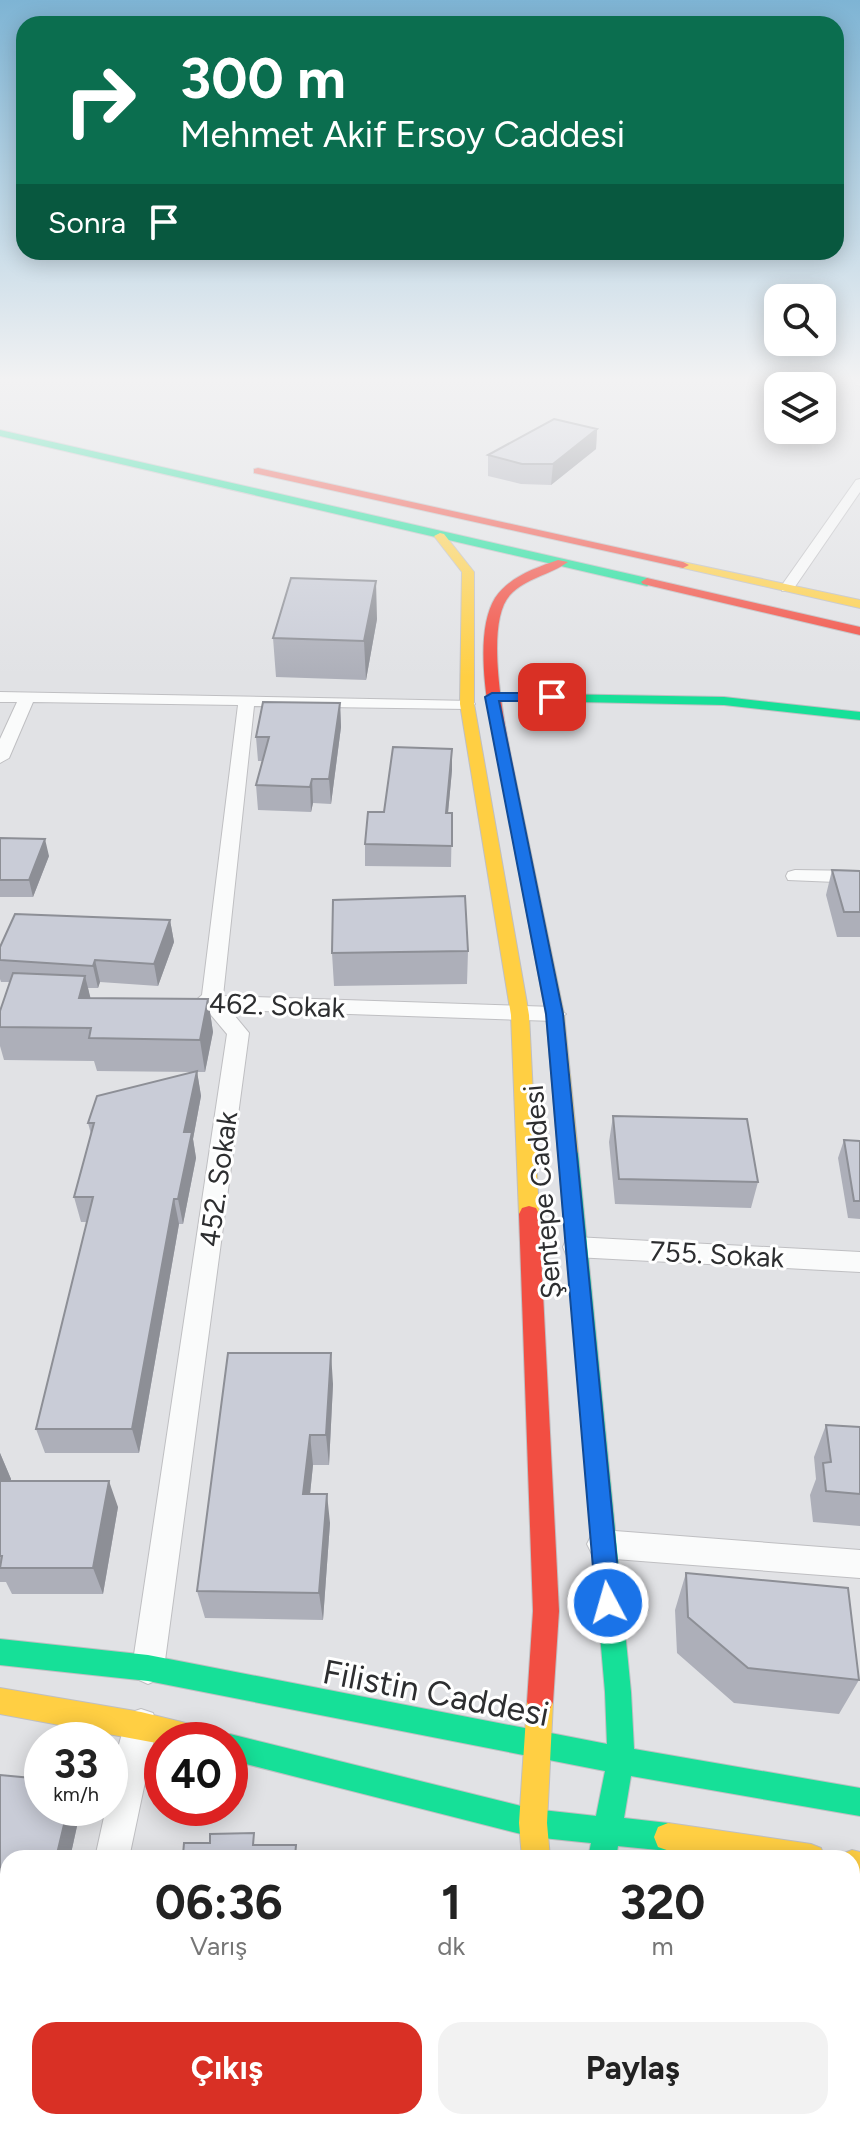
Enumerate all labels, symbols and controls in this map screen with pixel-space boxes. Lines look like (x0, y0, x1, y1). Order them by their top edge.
text: 300 m (180, 45, 346, 112)
icon: right (48, 48, 152, 152)
text: Mehmet Akif Ersoy Caddesi (180, 113, 625, 156)
icon: arrive (142, 200, 186, 244)
text: Sonra (48, 204, 126, 241)
map controls (764, 284, 836, 444)
button: search (764, 284, 836, 356)
button: layers (764, 372, 836, 444)
pin (518, 663, 586, 731)
icon: arrive (530, 675, 574, 719)
street label: 462. Sokak (208, 986, 346, 1024)
street label: Şentepe Caddesi (516, 1084, 568, 1300)
street label: 452. Sokak (192, 1109, 244, 1249)
street label: 755. Sokak (649, 1234, 785, 1275)
position arrow (566, 1561, 650, 1645)
street label: Filistin Caddesi (319, 1651, 553, 1735)
speed limit sign: 40 (144, 1722, 248, 1826)
text: 33 (54, 1740, 98, 1788)
text: km/h (53, 1782, 99, 1806)
text: 06:36 (155, 1873, 283, 1931)
text: 1 (441, 1873, 461, 1931)
text: 320 (620, 1873, 705, 1931)
text: Varış (190, 1930, 247, 1962)
text: dk (437, 1930, 465, 1962)
text: m (651, 1930, 674, 1962)
button: Çıkış (32, 2022, 422, 2114)
button: Paylaş (438, 2022, 828, 2114)

